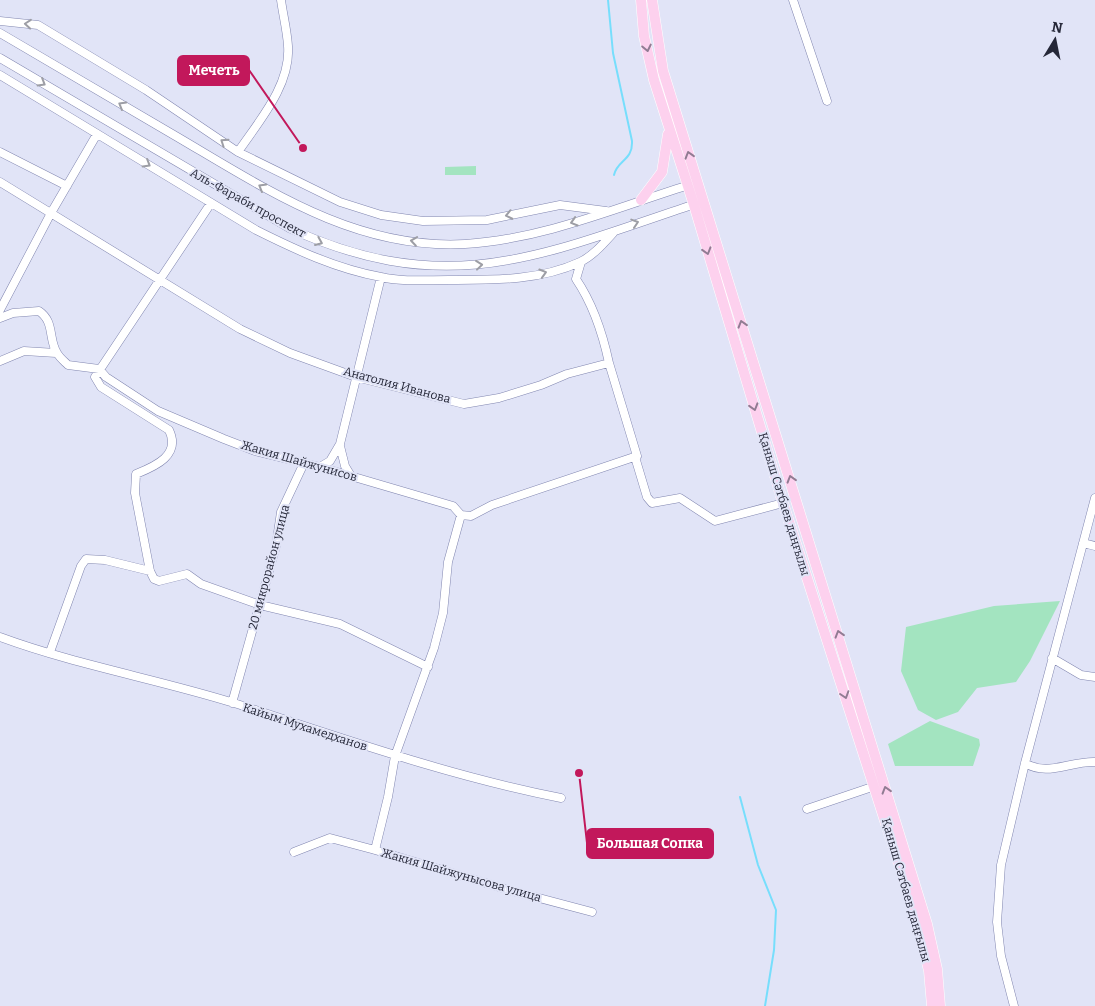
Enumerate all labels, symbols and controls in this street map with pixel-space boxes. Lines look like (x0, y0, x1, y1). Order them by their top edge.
north arrow (1030, 15, 1080, 65)
text: N (1050, 18, 1064, 37)
one-way arrow (23, 19, 31, 30)
one-way arrow (641, 44, 652, 53)
callout: Мечеть (178, 56, 249, 85)
text: Мечеть (189, 62, 240, 79)
one-way arrow (36, 76, 45, 86)
one-way arrow (119, 101, 128, 111)
one-way arrow (220, 139, 229, 148)
one-way arrow (685, 151, 695, 159)
one-way arrow (141, 157, 150, 167)
street label: Аль-Фараби проспект (188, 165, 308, 241)
one-way arrow (259, 183, 268, 193)
one-way arrow (504, 210, 513, 220)
one-way arrow (570, 217, 579, 227)
one-way arrow (630, 219, 639, 229)
one-way arrow (314, 235, 323, 246)
one-way arrow (410, 237, 418, 247)
one-way arrow (702, 247, 712, 255)
one-way arrow (475, 260, 483, 271)
one-way arrow (538, 269, 547, 279)
one-way arrow (738, 320, 748, 328)
street label: Анатолия Иванова (342, 364, 452, 406)
one-way arrow (749, 402, 759, 411)
street label: Қаныш Сәтбаев даңғылы (756, 431, 813, 578)
street label: Жакия Шайжунисов (239, 438, 359, 484)
one-way arrow (787, 475, 797, 484)
street label: 20 микрорайон улица (246, 503, 293, 631)
one-way arrow (834, 631, 844, 639)
one-way arrow (840, 691, 850, 699)
street label: Кайым Мухамедханов (241, 700, 369, 754)
one-way arrow (882, 786, 892, 794)
street label: Қаныш Сәтбаев даңғылы (879, 817, 933, 964)
callout: Большая Сопка (587, 829, 713, 858)
text: Большая Сопка (597, 835, 703, 852)
street label: Жакия Шайжунысова улица (379, 845, 543, 905)

